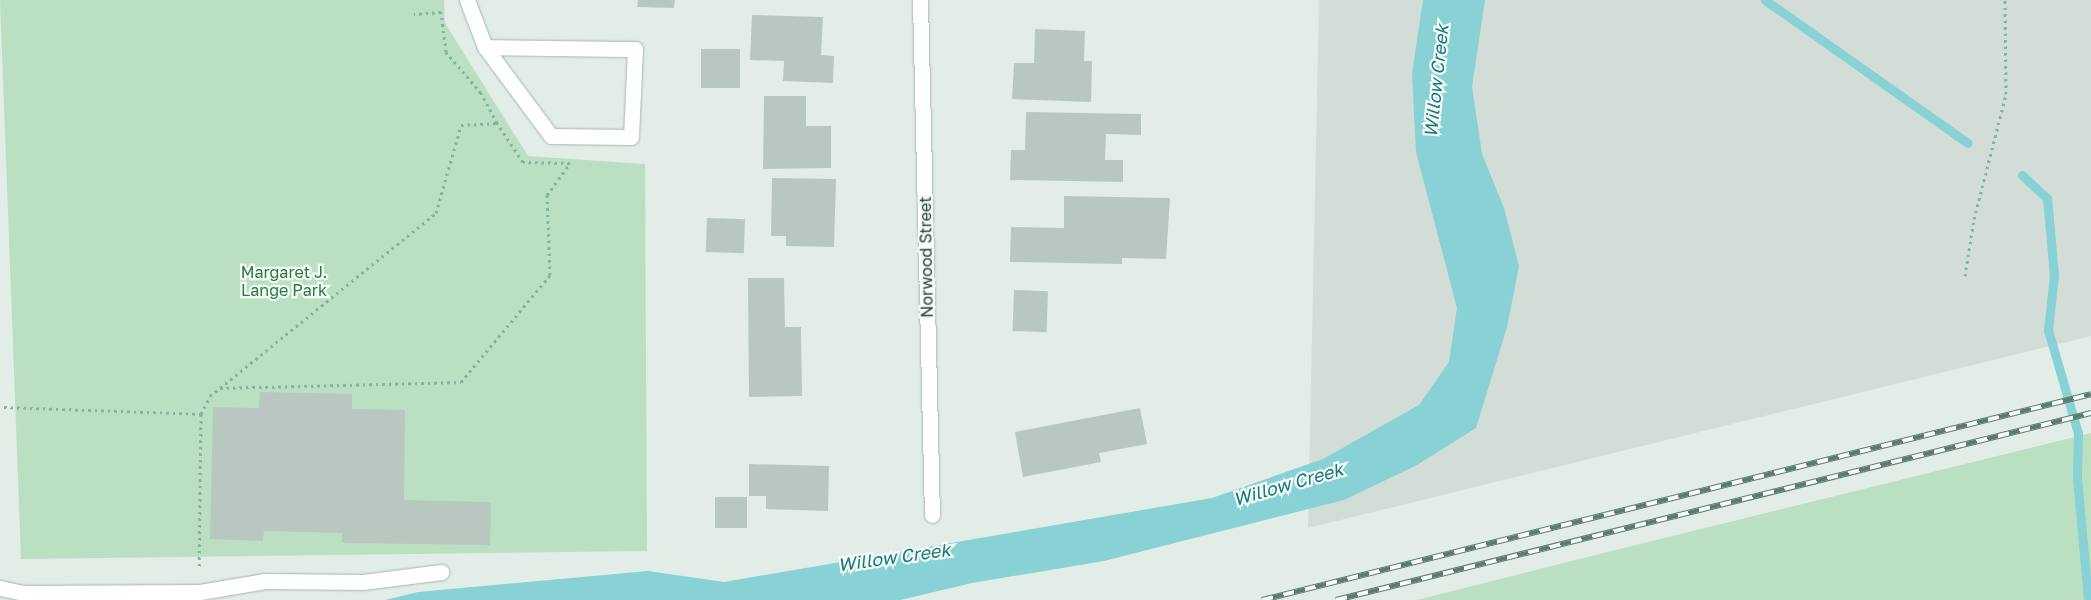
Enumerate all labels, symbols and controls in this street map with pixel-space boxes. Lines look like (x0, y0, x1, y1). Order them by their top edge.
water label: Willow Creek (1419, 24, 1453, 138)
street label: Norwood Street (915, 196, 937, 318)
park label: Margaret J. Lange Park (241, 262, 327, 300)
water label: Willow Creek (1231, 458, 1345, 510)
water label: Willow Creek (836, 538, 952, 576)

